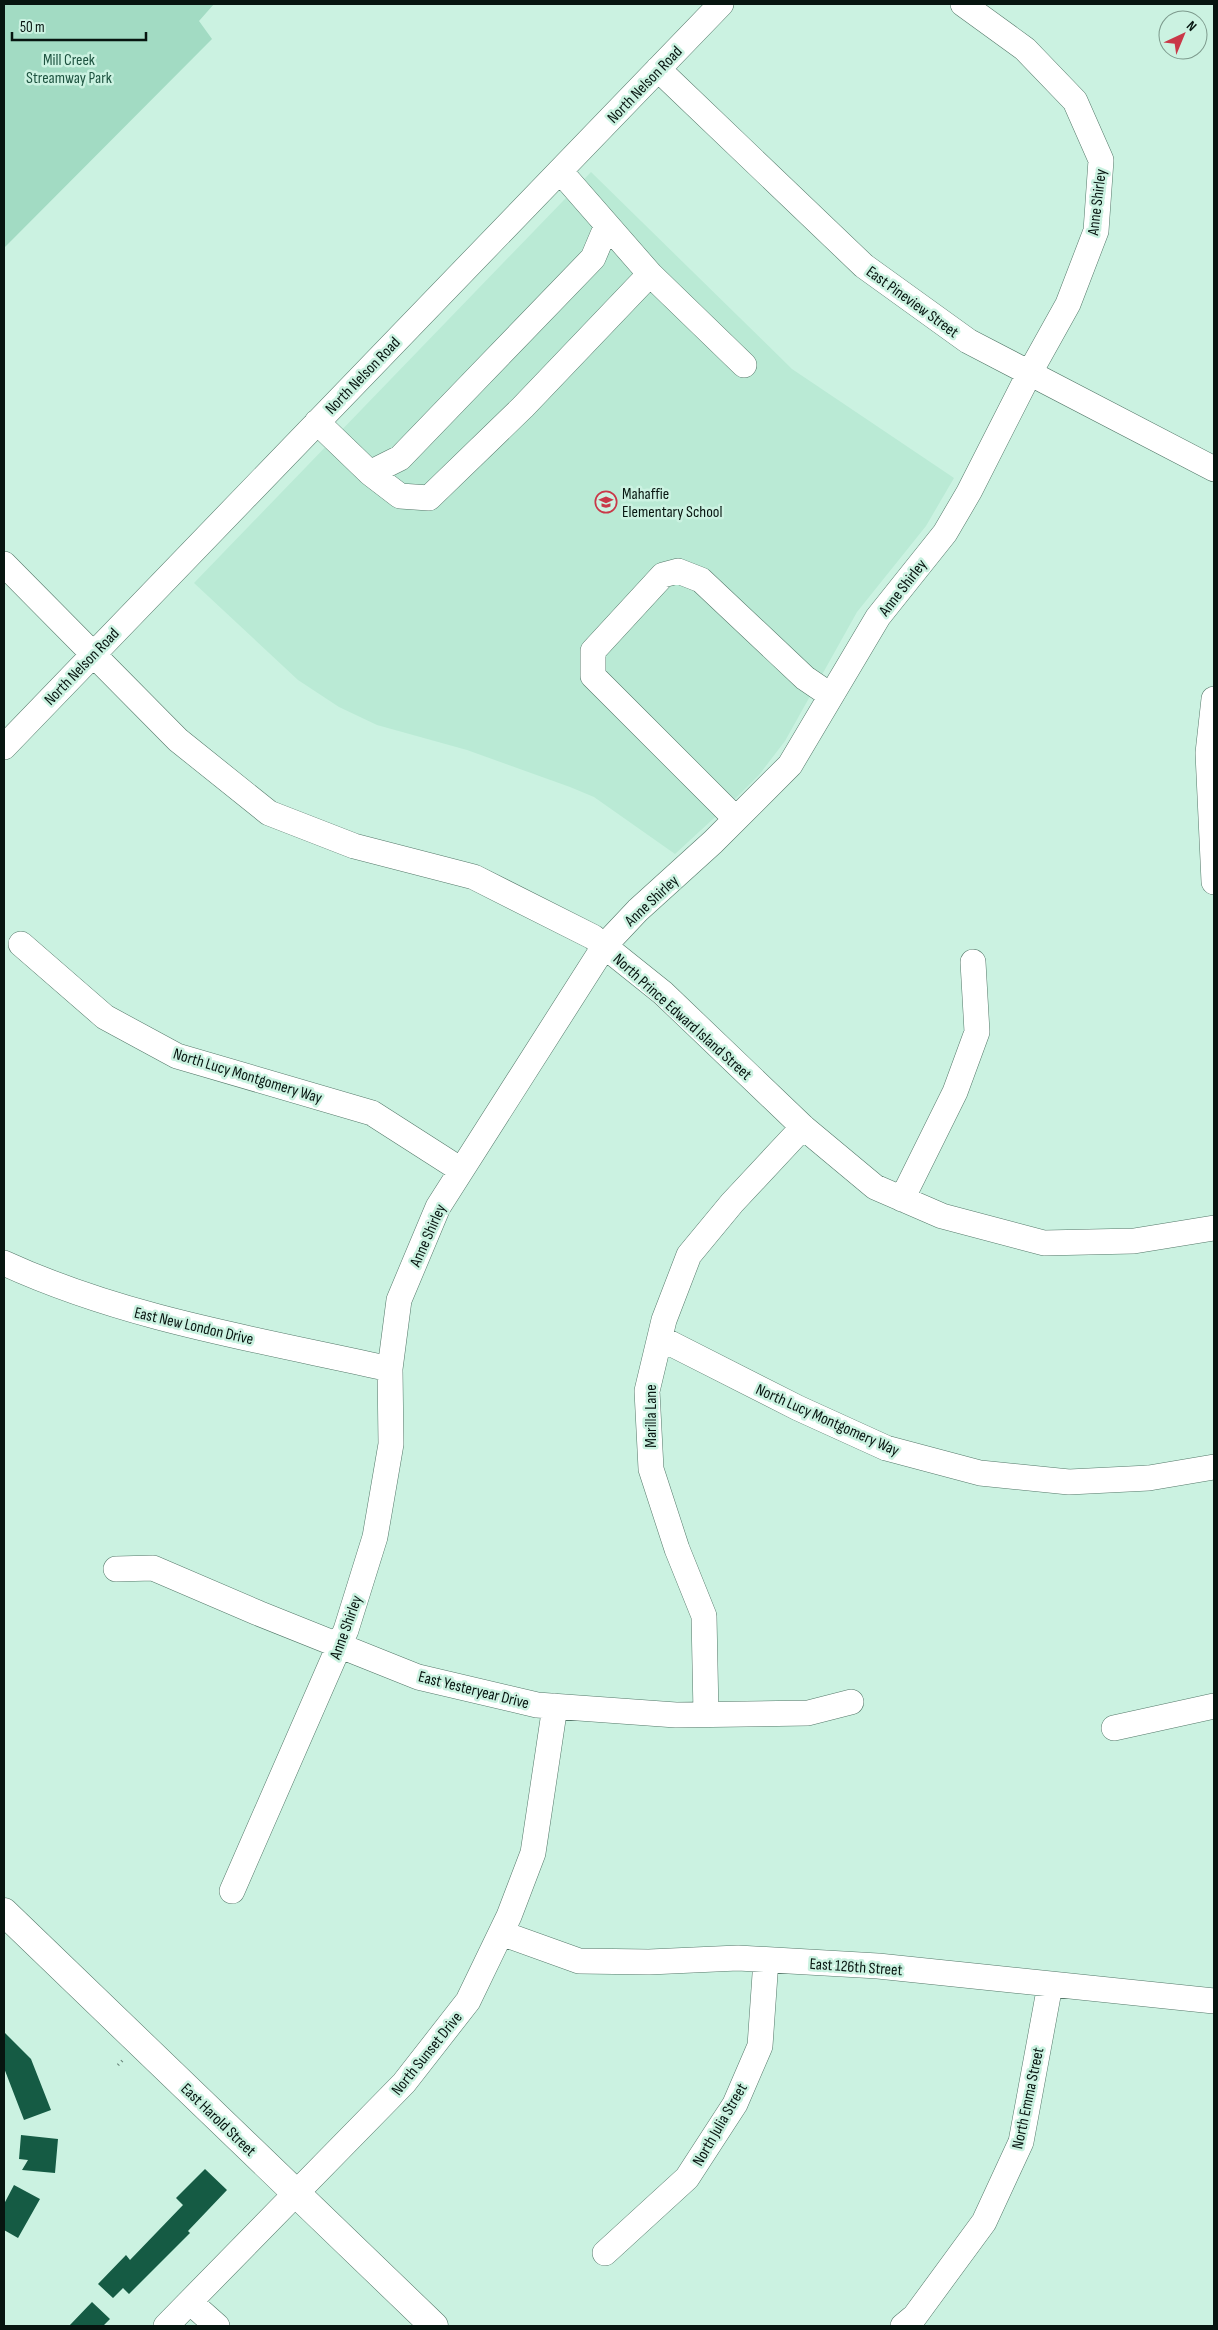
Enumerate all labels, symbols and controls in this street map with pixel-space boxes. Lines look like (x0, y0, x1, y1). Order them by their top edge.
scale bar (12, 10, 146, 42)
north arrow (1158, 10, 1208, 60)
text: N (1183, 17, 1200, 35)
text: 50 m (20, 18, 45, 37)
street label: North Nelson Road (604, 43, 687, 128)
park label: Mill Creek Streamway Park (26, 51, 112, 88)
street label: Anne Shirley (1084, 168, 1111, 237)
street label: East Pineview Street (862, 262, 962, 342)
street label: North Nelson Road (322, 334, 405, 419)
place label: Mahaffie Elementary School (622, 485, 722, 522)
school or university icon: Mahaffie Elementary School (594, 490, 618, 514)
street label: Anne Shirley (875, 556, 931, 621)
street label: North Nelson Road (41, 625, 124, 710)
street label: Anne Shirley (620, 871, 683, 931)
street label: North Prince Edward Island Street (609, 950, 755, 1084)
street label: North Lucy Montgomery Way (171, 1045, 324, 1108)
street label: Anne Shirley (406, 1201, 451, 1271)
street label: East New London Drive (132, 1304, 255, 1349)
street label: North Lucy Montgomery Way (753, 1380, 902, 1461)
street label: Marilla Lane (642, 1384, 661, 1448)
street label: Anne Shirley (326, 1593, 367, 1663)
street label: East Yesteryear Drive (416, 1668, 531, 1713)
street label: East 126th Street (809, 1955, 903, 1980)
street label: North Sunset Drive (388, 2008, 467, 2099)
street label: North Emma Street (1008, 2046, 1049, 2151)
street label: East Harold Street (177, 2080, 259, 2161)
street label: North Julia Street (689, 2080, 752, 2170)

